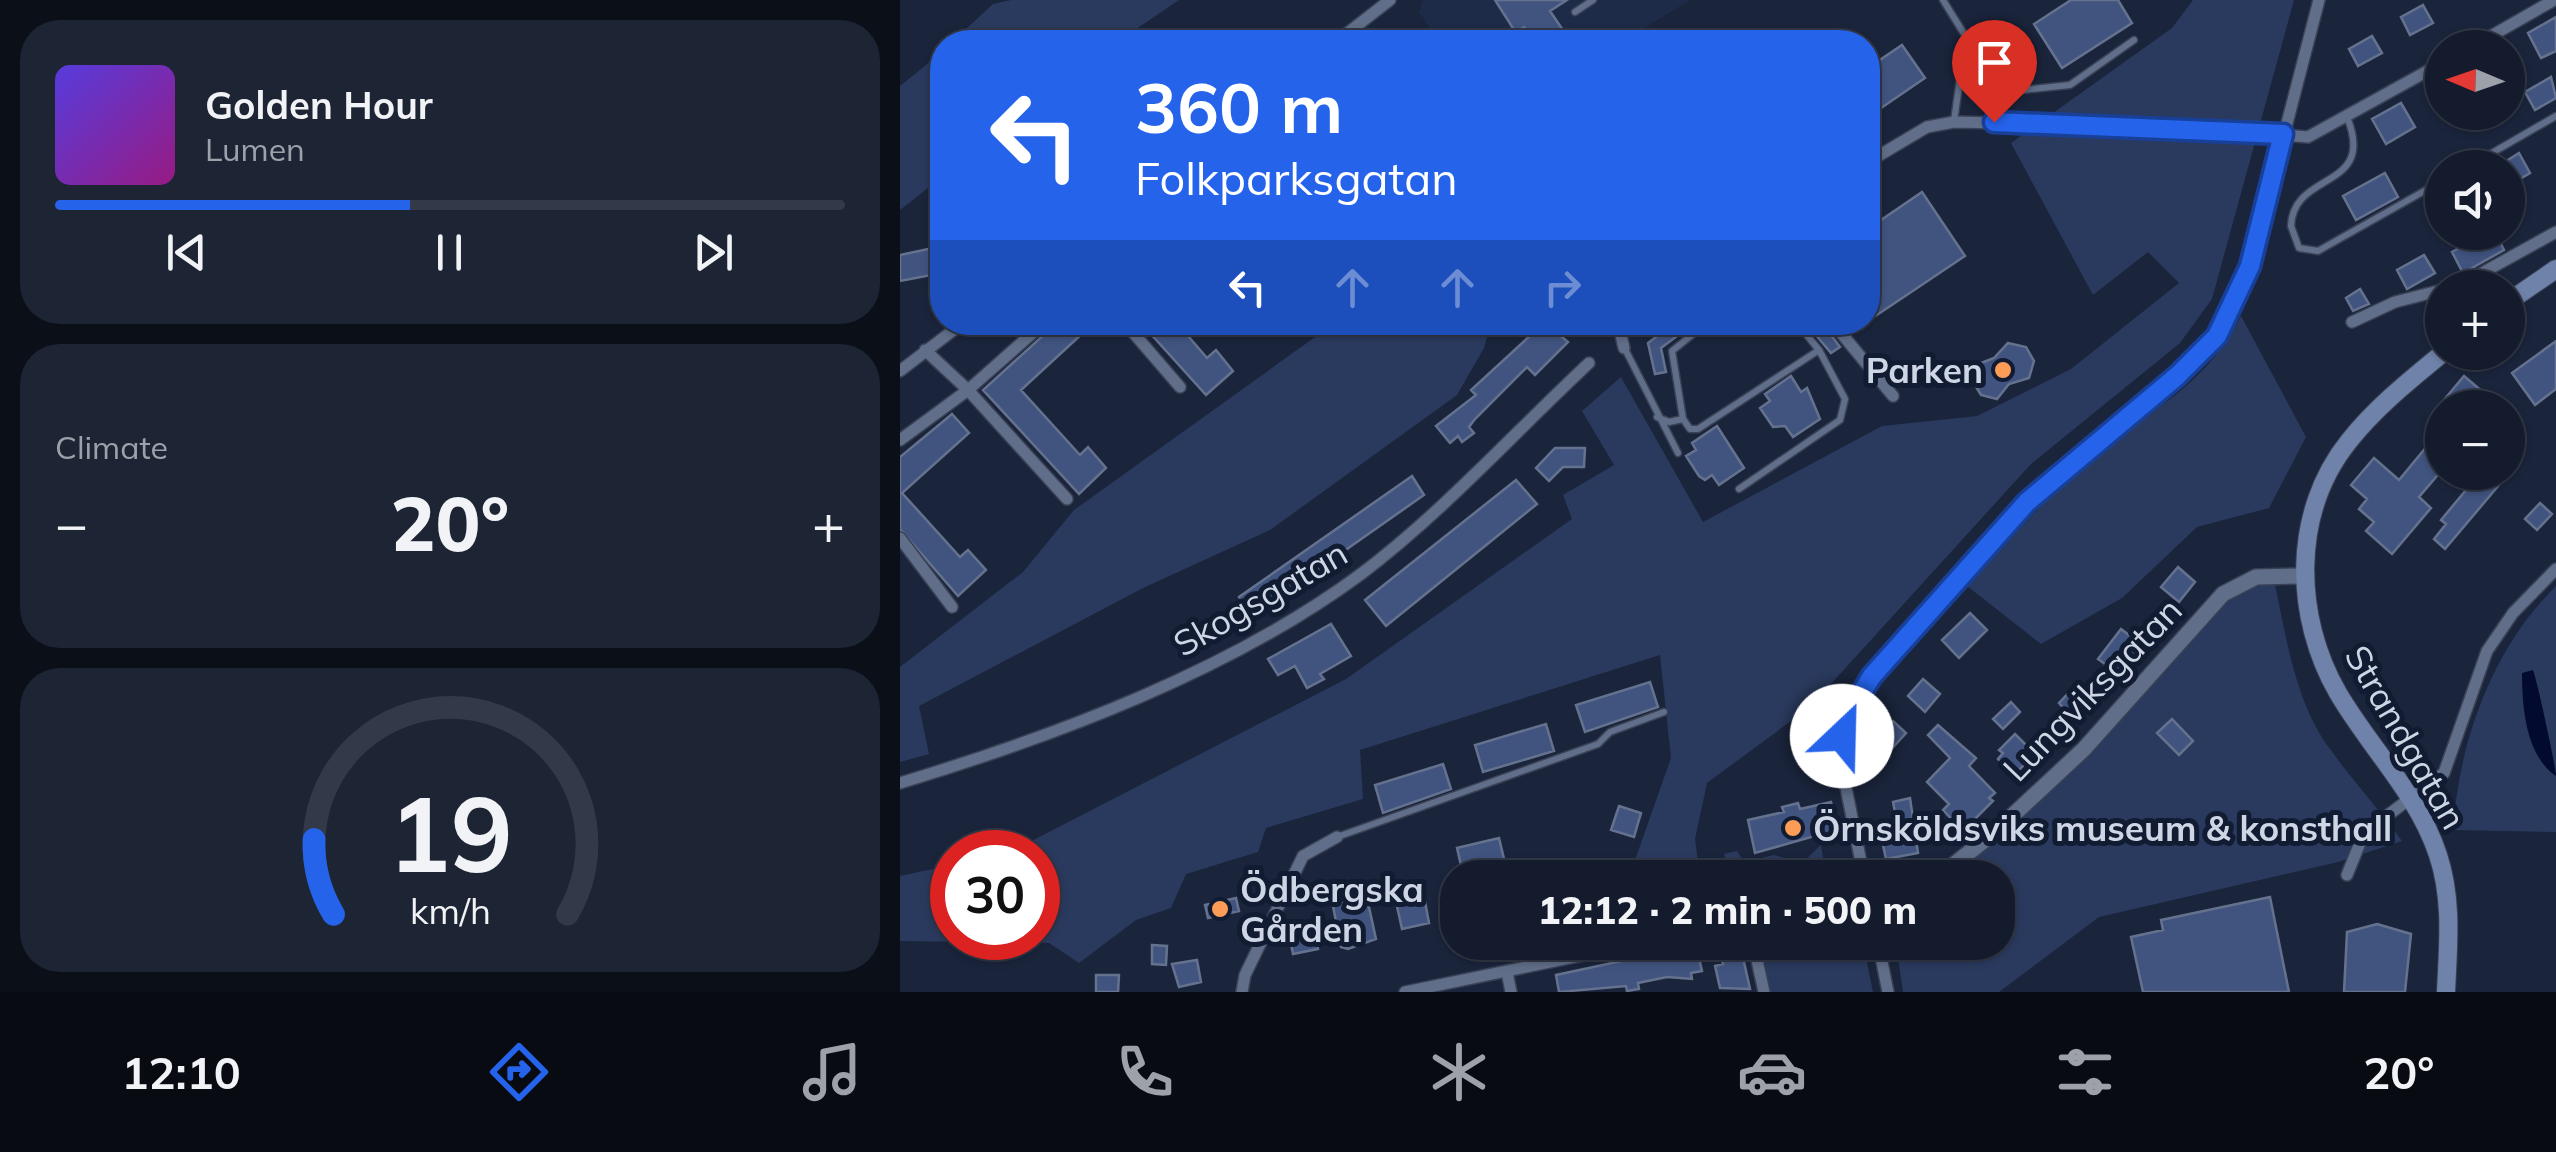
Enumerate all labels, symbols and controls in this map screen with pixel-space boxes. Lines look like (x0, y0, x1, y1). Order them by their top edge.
pin (1952, 20, 2037, 123)
north arrow (2425, 30, 2525, 130)
map controls (2425, 30, 2525, 490)
icon: arrive (1967, 35, 2022, 90)
text: 360 m (1135, 63, 1343, 151)
icon: left (970, 70, 1100, 200)
text: Golden Hour (205, 81, 433, 129)
text: Lumen (205, 129, 305, 169)
text: Folkparksgatan (1135, 150, 1458, 206)
button: sound (2425, 150, 2525, 250)
icon: previous (159, 225, 214, 280)
icon: pause (422, 225, 477, 280)
icon: next (686, 225, 741, 280)
icon: left (1220, 260, 1275, 315)
icon: ahead (1325, 260, 1380, 315)
icon: ahead (1430, 260, 1485, 315)
icon: right (1535, 260, 1590, 315)
button: + (2425, 270, 2525, 370)
place label: Parken (1866, 348, 1983, 392)
marker: Parken (1992, 359, 2014, 381)
button: − (2425, 390, 2525, 490)
text: Climate (55, 427, 168, 467)
text: 20° (391, 476, 509, 570)
text: − (55, 489, 88, 558)
text: + (812, 489, 845, 558)
street label: Skogsgatan (1165, 531, 1355, 665)
street label: Lungviksgatan (1993, 588, 2191, 790)
street label: Strandgatan (2336, 637, 2476, 837)
position arrow (1790, 684, 1894, 788)
text: 19 (388, 767, 512, 898)
place label: Örnsköldsviks museum & konsthall (1813, 806, 2392, 850)
marker: Örnsköldsviks museum & konsthall (1782, 817, 1804, 839)
speed limit sign: 30 (930, 830, 1060, 960)
place label: Ödbergska Gården (1240, 867, 1424, 951)
text: 12:12 · 2 min · 500 m (1538, 886, 1917, 934)
text: km/h (410, 888, 490, 933)
marker: Ödbergska Gården (1209, 898, 1231, 920)
icon: directions (484, 1037, 554, 1107)
icon: music (797, 1037, 867, 1107)
icon: phone (1110, 1037, 1180, 1107)
icon: climate (1424, 1037, 1494, 1107)
icon: car (1737, 1037, 1807, 1107)
icon: filters (2050, 1037, 2120, 1107)
text: 12:10 (122, 1044, 241, 1100)
text: 20° (2363, 1044, 2434, 1100)

